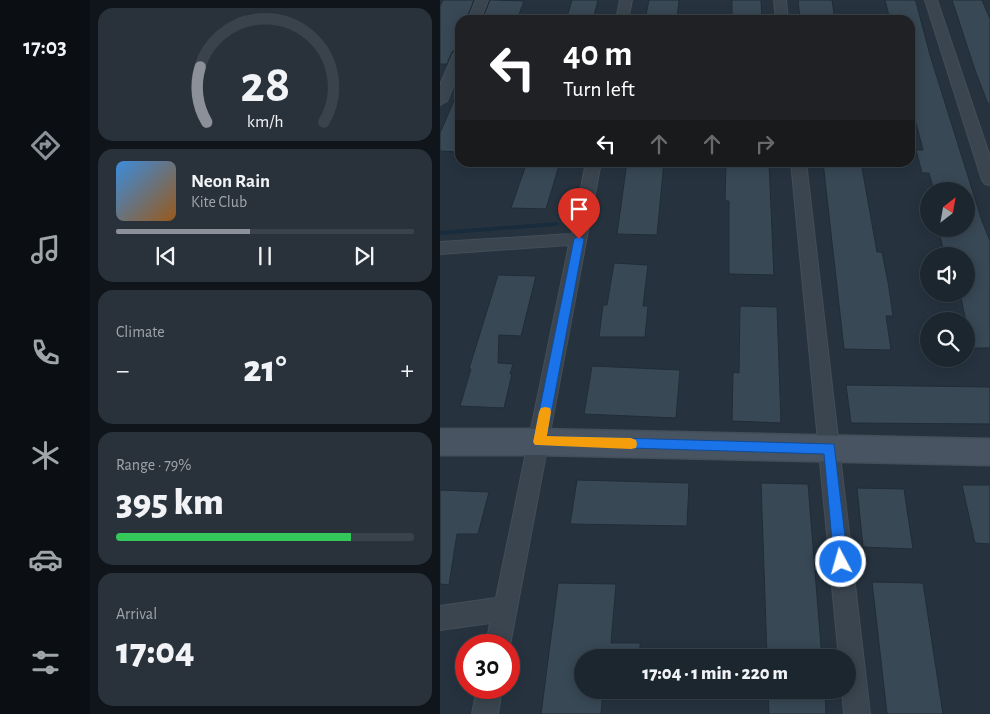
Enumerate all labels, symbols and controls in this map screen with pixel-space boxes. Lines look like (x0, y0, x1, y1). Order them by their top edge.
icon: left (480, 35, 545, 100)
text: 17:03 (23, 36, 67, 58)
text: 40 m (563, 37, 632, 72)
text: 28 (240, 59, 290, 111)
text: Turn left (563, 78, 635, 100)
text: km/h (247, 113, 283, 131)
icon: directions (28, 128, 63, 163)
icon: left (592, 130, 620, 158)
icon: ahead (645, 130, 673, 158)
icon: ahead (698, 130, 726, 158)
icon: right (751, 130, 779, 158)
text: Neon Rain (191, 172, 270, 191)
north arrow (920, 182, 975, 238)
map controls (920, 182, 975, 367)
pin (558, 188, 600, 239)
text: Kite Club (191, 194, 247, 210)
icon: arrive (565, 195, 593, 223)
icon: music (28, 232, 63, 267)
icon: previous (152, 242, 180, 270)
icon: pause (251, 242, 279, 270)
icon: next (350, 242, 378, 270)
button: sound (920, 247, 975, 302)
button: search (920, 312, 975, 367)
text: Climate (116, 324, 165, 340)
icon: phone (28, 335, 63, 370)
text: 21° (243, 351, 287, 389)
text: − (116, 357, 129, 385)
text: + (401, 357, 414, 385)
icon: climate (28, 438, 63, 473)
text: Range · 79% (116, 457, 192, 473)
text: 395 km (116, 484, 224, 522)
position arrow (814, 535, 866, 587)
icon: car (28, 542, 63, 577)
text: Arrival (116, 606, 157, 622)
text: 17:04 (116, 633, 195, 671)
speed limit sign: 30 (455, 634, 520, 699)
icon: filters (28, 645, 63, 680)
text: 17:04 · 1 min · 220 m (642, 664, 788, 683)

